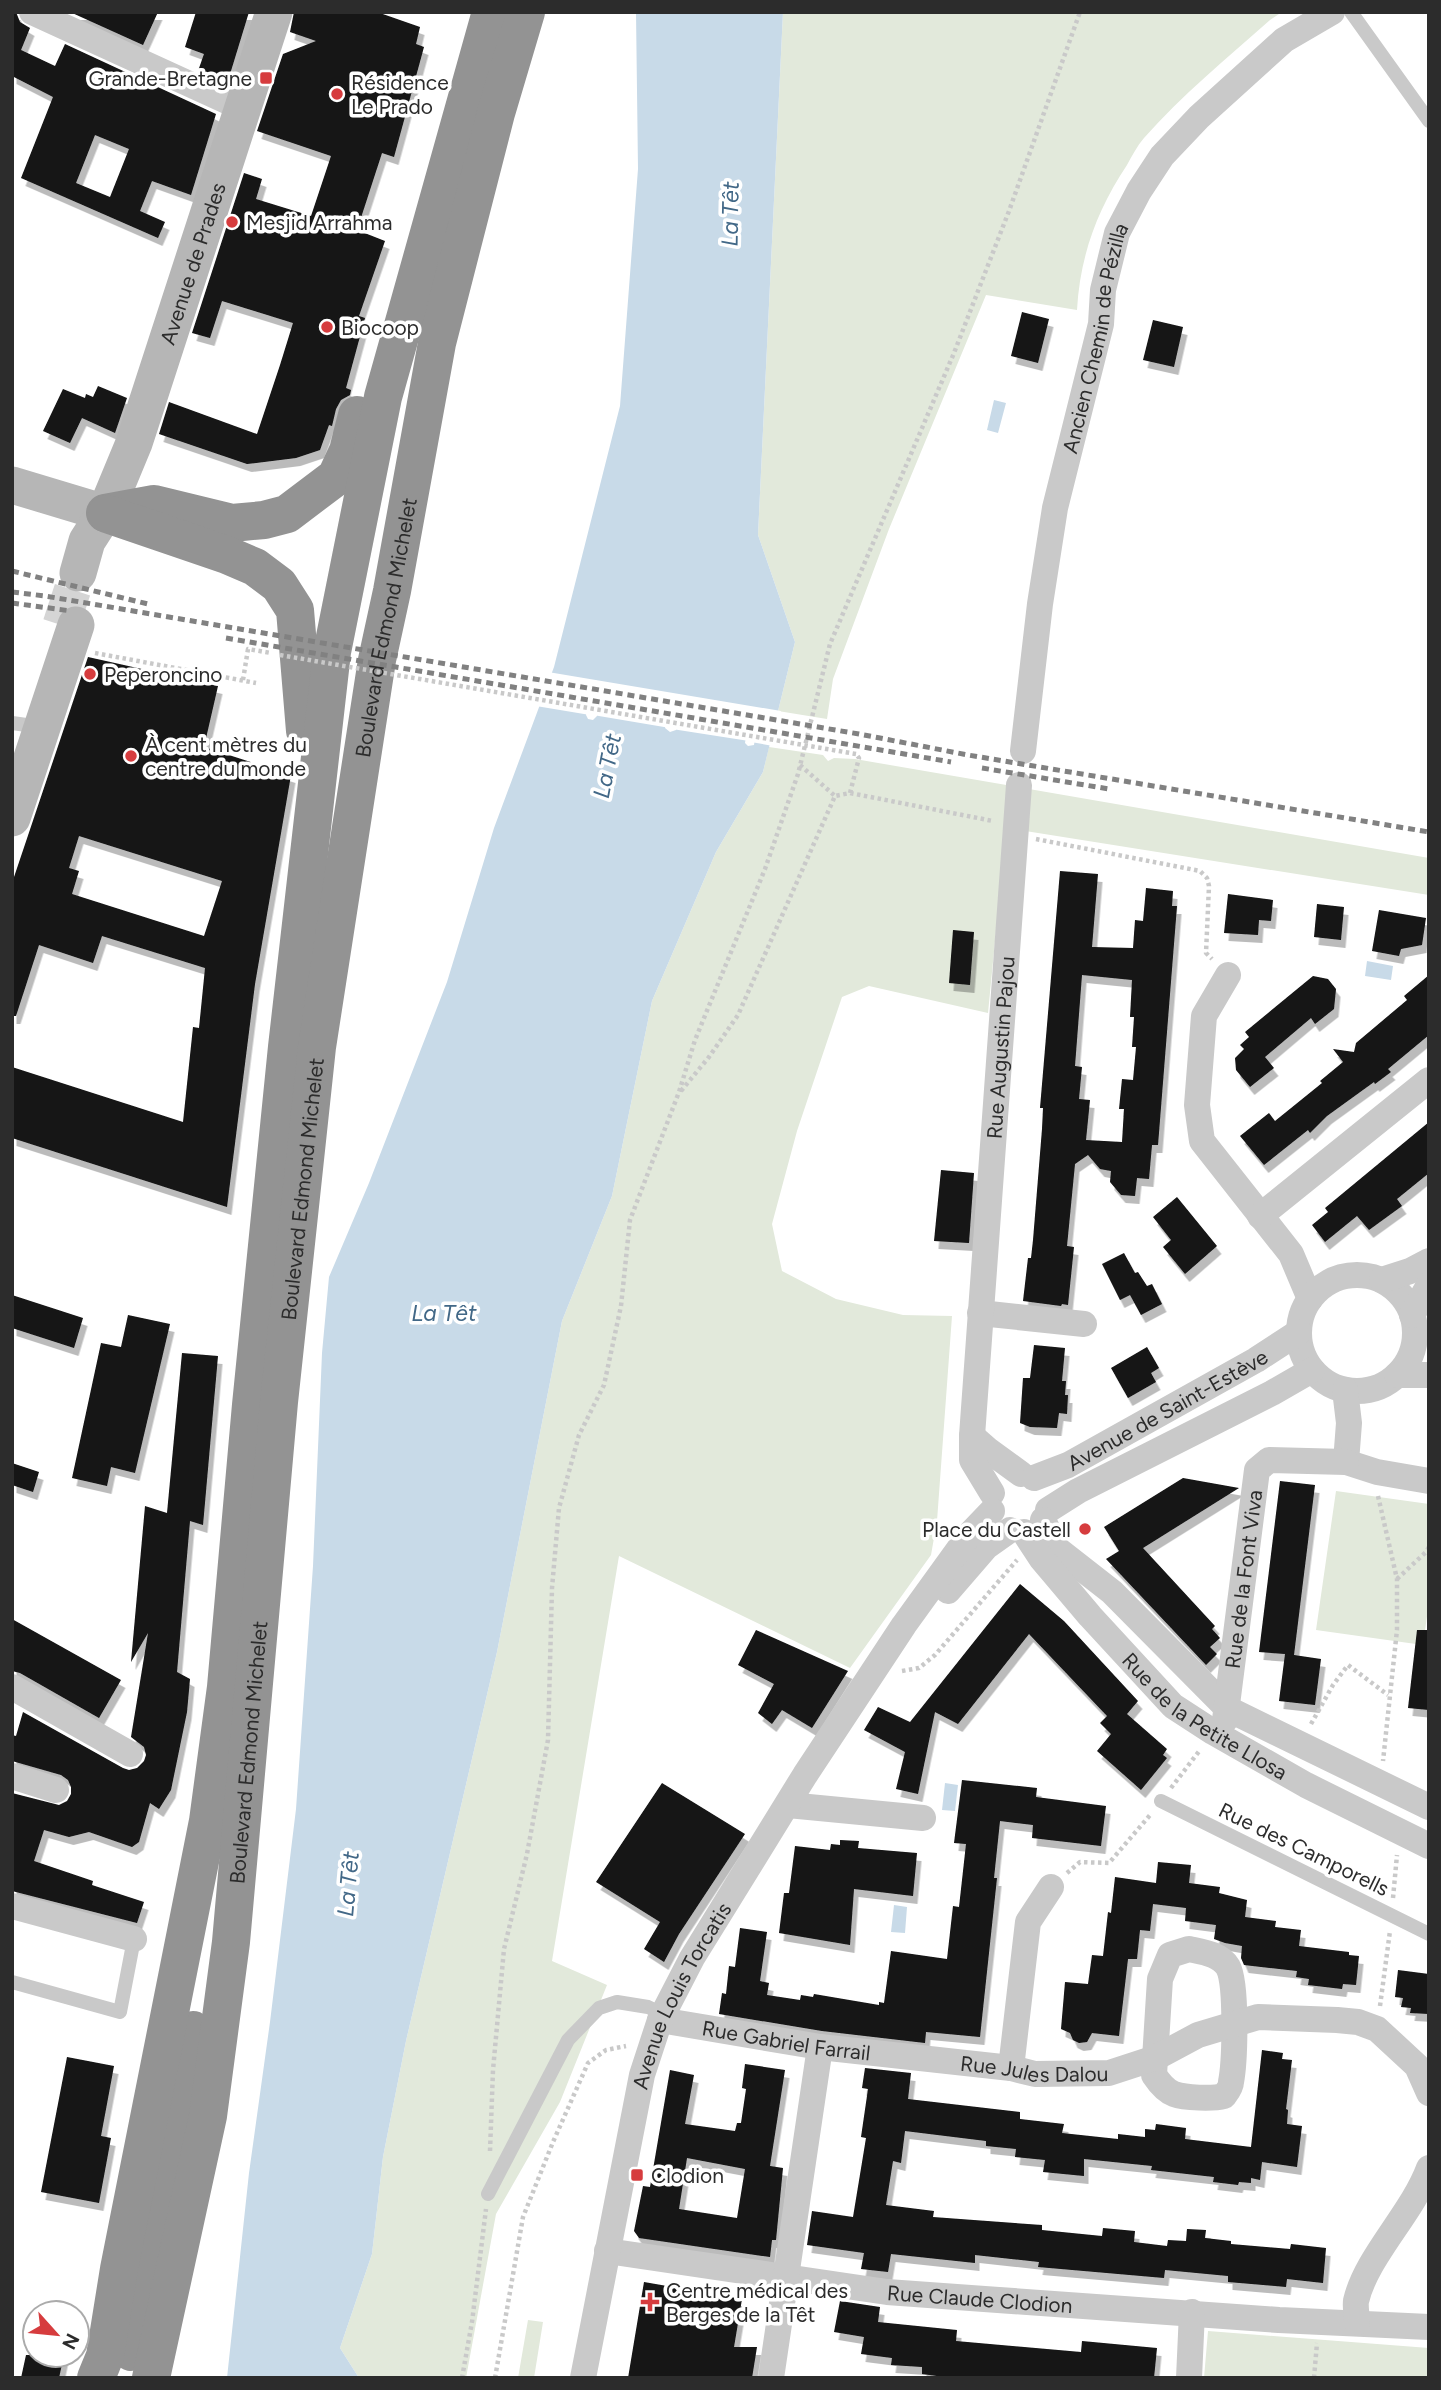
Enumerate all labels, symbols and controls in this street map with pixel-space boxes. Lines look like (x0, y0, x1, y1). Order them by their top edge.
place label: Grande-Bretagne (88, 66, 252, 91)
marker: Grande-Bretagne (258, 70, 274, 86)
place label: Résidence Le Prado (351, 70, 449, 119)
marker: Résidence Le Prado (329, 86, 345, 102)
street label: Avenue de Prades (154, 179, 230, 348)
water label: La Têt (715, 181, 745, 247)
place label: Mesjid Arrahma (246, 210, 392, 235)
marker: Mesjid Arrahma (224, 214, 240, 230)
street label: Ancien Chemin de Pézilla (1057, 218, 1133, 456)
place label: Biocoop (341, 315, 419, 340)
marker: Biocoop (319, 319, 335, 335)
street label: Boulevard Edmond Michelet (350, 495, 421, 759)
place label: Peperoncino (104, 662, 222, 687)
marker: Peperoncino (82, 666, 98, 682)
water label: La Têt (587, 731, 627, 801)
place label: À cent mètres du centre du monde (145, 732, 307, 781)
marker: À cent mètres du centre du monde (123, 748, 139, 764)
street label: Rue Augustin Pajou (981, 955, 1019, 1140)
street label: Boulevard Edmond Michelet (275, 1056, 328, 1322)
water label: La Têt (411, 1299, 477, 1327)
street label: Avenue de Saint-Estève (1063, 1343, 1272, 1476)
street label: Rue de la Font Viva (1219, 1488, 1267, 1670)
place label: Place du Castell (922, 1517, 1071, 1542)
marker: Place du Castell (1077, 1521, 1093, 1537)
street label: Boulevard Edmond Michelet (224, 1620, 272, 1885)
street label: Rue de la Petite Llosa (1117, 1647, 1292, 1784)
street label: Rue des Camporells (1215, 1797, 1393, 1901)
water label: La Têt (331, 1850, 365, 1918)
street label: Avenue Louis Torcatis (627, 1898, 736, 2091)
street label: Rue Gabriel Farrail (700, 2015, 872, 2065)
street label: Rue Jules Dalou (959, 2050, 1108, 2087)
place label: Clodion (651, 2163, 724, 2188)
marker: Clodion (629, 2167, 645, 2183)
place label: Centre médical des Berges de la Têt (666, 2278, 848, 2327)
street label: Rue Claude Clodion (886, 2280, 1073, 2318)
marker: Centre médical des Berges de la Têt (640, 2292, 660, 2312)
north arrow (21, 2299, 91, 2369)
text: N (57, 2330, 84, 2353)

